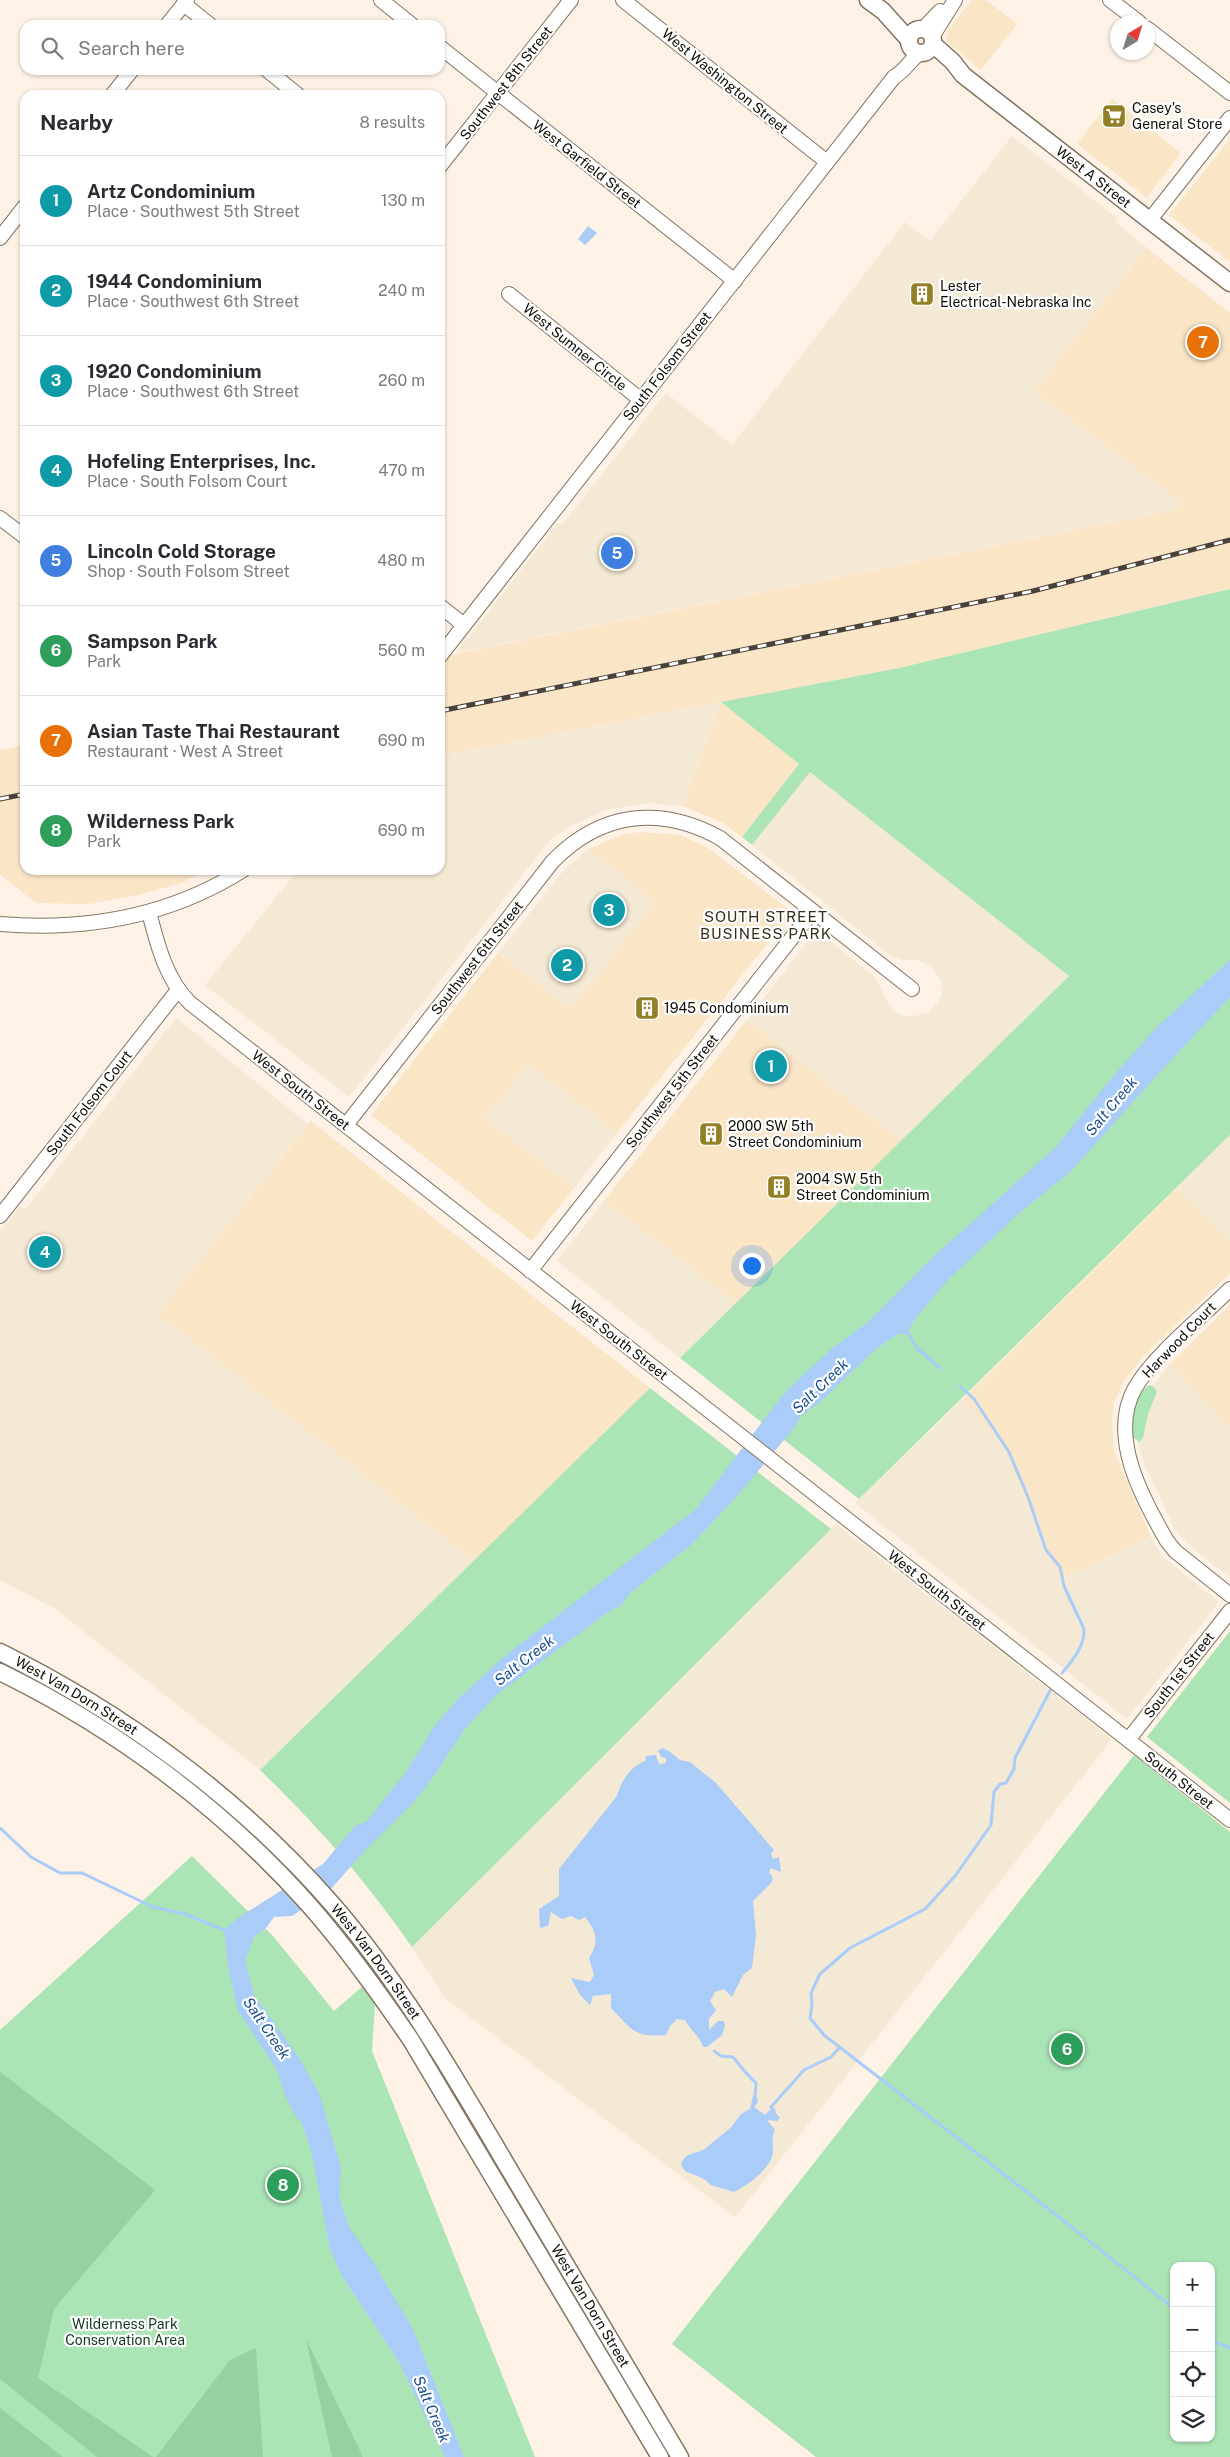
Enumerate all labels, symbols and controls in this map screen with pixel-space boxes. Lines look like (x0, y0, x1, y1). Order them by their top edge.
north arrow (1110, 15, 1155, 60)
search box (20, 20, 445, 75)
street label: Southwest 8th Street (457, 23, 555, 143)
street label: West Washington Street (659, 25, 791, 137)
icon: search (38, 34, 66, 62)
text: Search here (78, 37, 185, 59)
place label: Casey's General Store (1132, 100, 1222, 132)
supermarket icon: Casey's General Store (1101, 103, 1127, 129)
text: Nearby (40, 110, 113, 135)
text: 8 results (360, 113, 425, 132)
street label: West Garfield Street (530, 117, 644, 211)
street label: West A Street (1053, 143, 1134, 211)
text: Artz Condominium (87, 180, 255, 202)
text: 1 (53, 191, 59, 210)
text: 130 m (381, 191, 425, 210)
text: Place · Southwest 5th Street (87, 202, 300, 221)
text: 1944 Condominium (87, 270, 262, 292)
place label: Lester Electrical-Nebraska Inc (940, 278, 1092, 310)
text: 2 (51, 281, 61, 300)
text: 240 m (378, 281, 425, 300)
building icon: Lester Electrical-Nebraska Inc (909, 281, 935, 307)
text: Place · Southwest 6th Street (87, 292, 299, 311)
street label: West Sumner Circle (520, 300, 630, 394)
street label: South Folsom Street (620, 308, 714, 424)
pin: 7 (1187, 323, 1219, 361)
text: 1920 Condominium (87, 360, 262, 382)
text: 3 (51, 371, 61, 390)
text: 260 m (378, 371, 425, 390)
text: Place · Southwest 6th Street (87, 382, 299, 401)
text: Hofeling Enterprises, Inc. (87, 450, 316, 472)
text: 4 (51, 461, 61, 480)
text: 470 m (378, 461, 425, 480)
text: Place · South Folsom Court (87, 472, 288, 491)
pin: 5 (601, 534, 633, 572)
text: Lincoln Cold Storage (87, 540, 276, 562)
text: 5 (51, 551, 61, 570)
text: 480 m (377, 551, 425, 570)
text: Shop · South Folsom Street (87, 562, 290, 581)
text: Sampson Park (87, 630, 218, 652)
text: 6 (51, 641, 61, 660)
text: 560 m (377, 641, 425, 660)
text: Park (87, 652, 121, 671)
text: Asian Taste Thai Restaurant (87, 720, 340, 742)
text: 7 (51, 731, 61, 750)
text: 690 m (378, 731, 425, 750)
text: Restaurant · West A Street (87, 742, 283, 761)
text: Wilderness Park (87, 810, 235, 832)
text: 8 (51, 821, 61, 840)
text: 690 m (378, 821, 425, 840)
text: Park (87, 832, 121, 851)
pin: 3 (593, 891, 625, 929)
street label: Southwest 6th Street (428, 898, 526, 1018)
district label: SOUTH STREET BUSINESS PARK (700, 908, 832, 942)
pin: 2 (551, 946, 583, 984)
building icon: 1945 Condominium (634, 995, 660, 1021)
place label: 1945 Condominium (664, 1000, 789, 1016)
street label: Southwest 5th Street (623, 1031, 721, 1151)
street label: South Folsom Court (43, 1047, 135, 1159)
street label: West South Street (249, 1047, 353, 1133)
pin: 1 (755, 1047, 787, 1085)
water label: Salt Creek (1082, 1073, 1141, 1139)
place label: 2000 SW 5th Street Condominium (728, 1118, 862, 1150)
building icon: 2000 SW 5th Street Condominium (698, 1121, 724, 1147)
place label: 2004 SW 5th Street Condominium (796, 1171, 930, 1203)
building icon: 2004 SW 5th Street Condominium (766, 1174, 792, 1200)
pin: 4 (29, 1233, 61, 1271)
your location (739, 1253, 765, 1279)
street label: West South Street (567, 1297, 671, 1383)
street label: Harwood Court (1139, 1299, 1219, 1381)
water label: Salt Creek (789, 1355, 852, 1417)
street label: West South Street (885, 1547, 989, 1633)
street label: South 1st Street (1140, 1629, 1218, 1721)
water label: Salt Creek (491, 1631, 558, 1689)
street label: West Van Dorn Street (12, 1653, 141, 1738)
street label: South Street (1141, 1748, 1217, 1812)
street label: West Van Dorn Street (328, 1901, 424, 2022)
water label: Salt Creek (240, 1994, 294, 2063)
pin: 6 (1051, 2030, 1083, 2068)
pin: 8 (267, 2166, 299, 2204)
street label: West Van Dorn Street (548, 2242, 633, 2370)
map controls (1170, 2262, 1215, 2442)
button: + (1170, 2262, 1215, 2307)
button: − (1170, 2307, 1215, 2352)
park label: Wilderness Park Conservation Area (65, 2316, 185, 2348)
button: locate (1170, 2352, 1215, 2397)
water label: Salt Creek (410, 2373, 454, 2446)
button: layers (1170, 2397, 1215, 2442)

